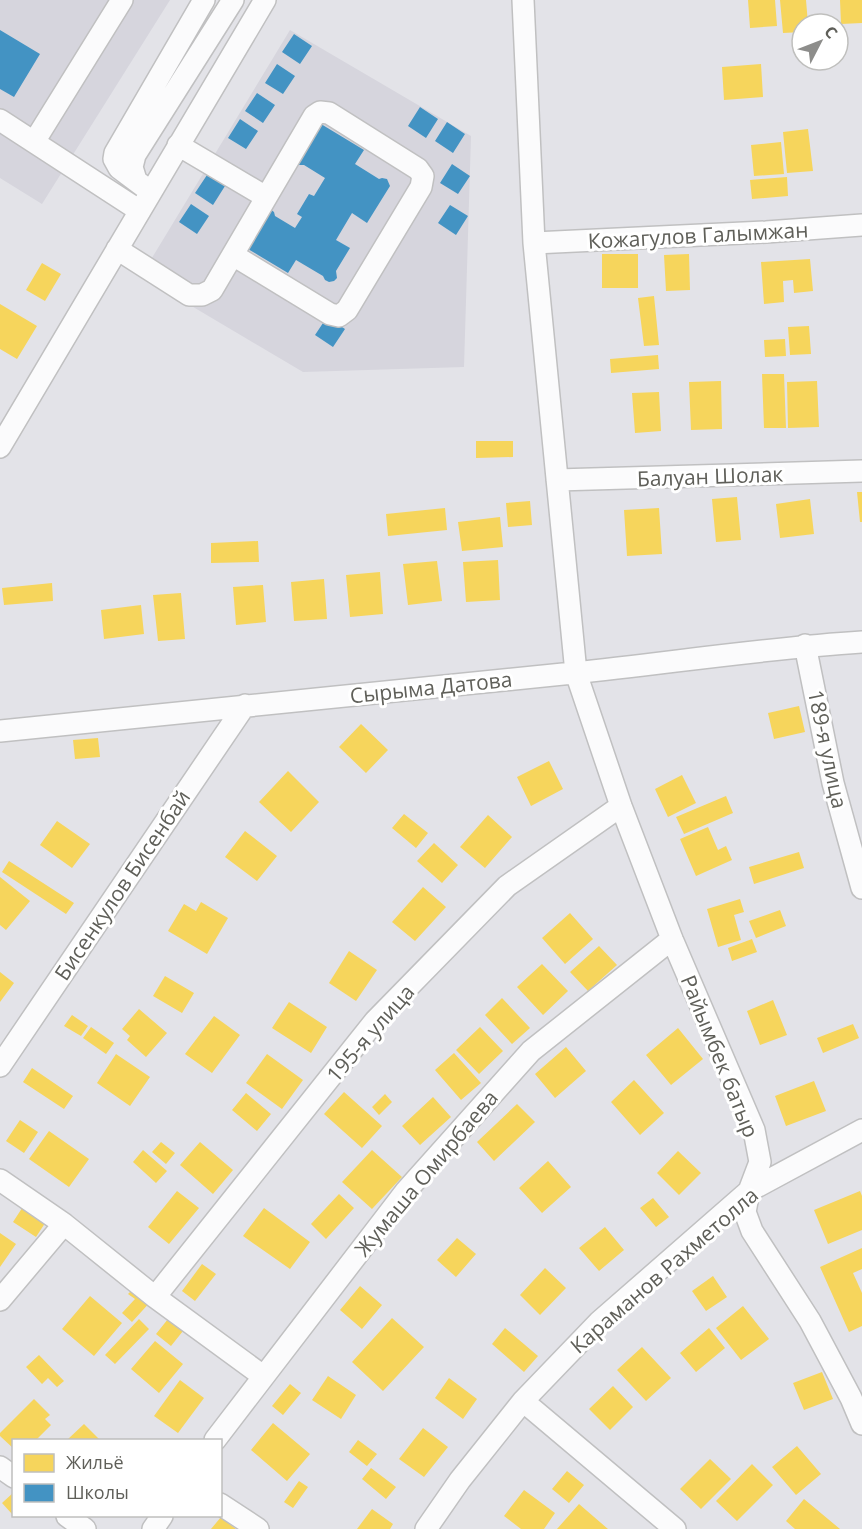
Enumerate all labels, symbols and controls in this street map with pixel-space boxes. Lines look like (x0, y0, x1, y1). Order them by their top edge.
north arrow (790, 12, 850, 72)
text: С (820, 21, 843, 43)
street label: Кожагулов Галымжан (587, 215, 809, 255)
street label: Балуан Шолак (636, 459, 784, 493)
street label: Сырыма Датова (348, 665, 514, 709)
street label: 189-я улица (802, 687, 854, 811)
street label: Бисенкулов Бисенбай (48, 784, 196, 986)
street label: Райымбек батыр (675, 971, 765, 1141)
street label: 195-я улица (320, 978, 420, 1088)
street label: Жумаша Омирбаева (348, 1084, 504, 1262)
street label: Караманов Рахметолла (564, 1181, 764, 1359)
legend (12, 1439, 222, 1517)
text: Жильё (66, 1450, 124, 1474)
text: Школы (66, 1480, 129, 1504)

